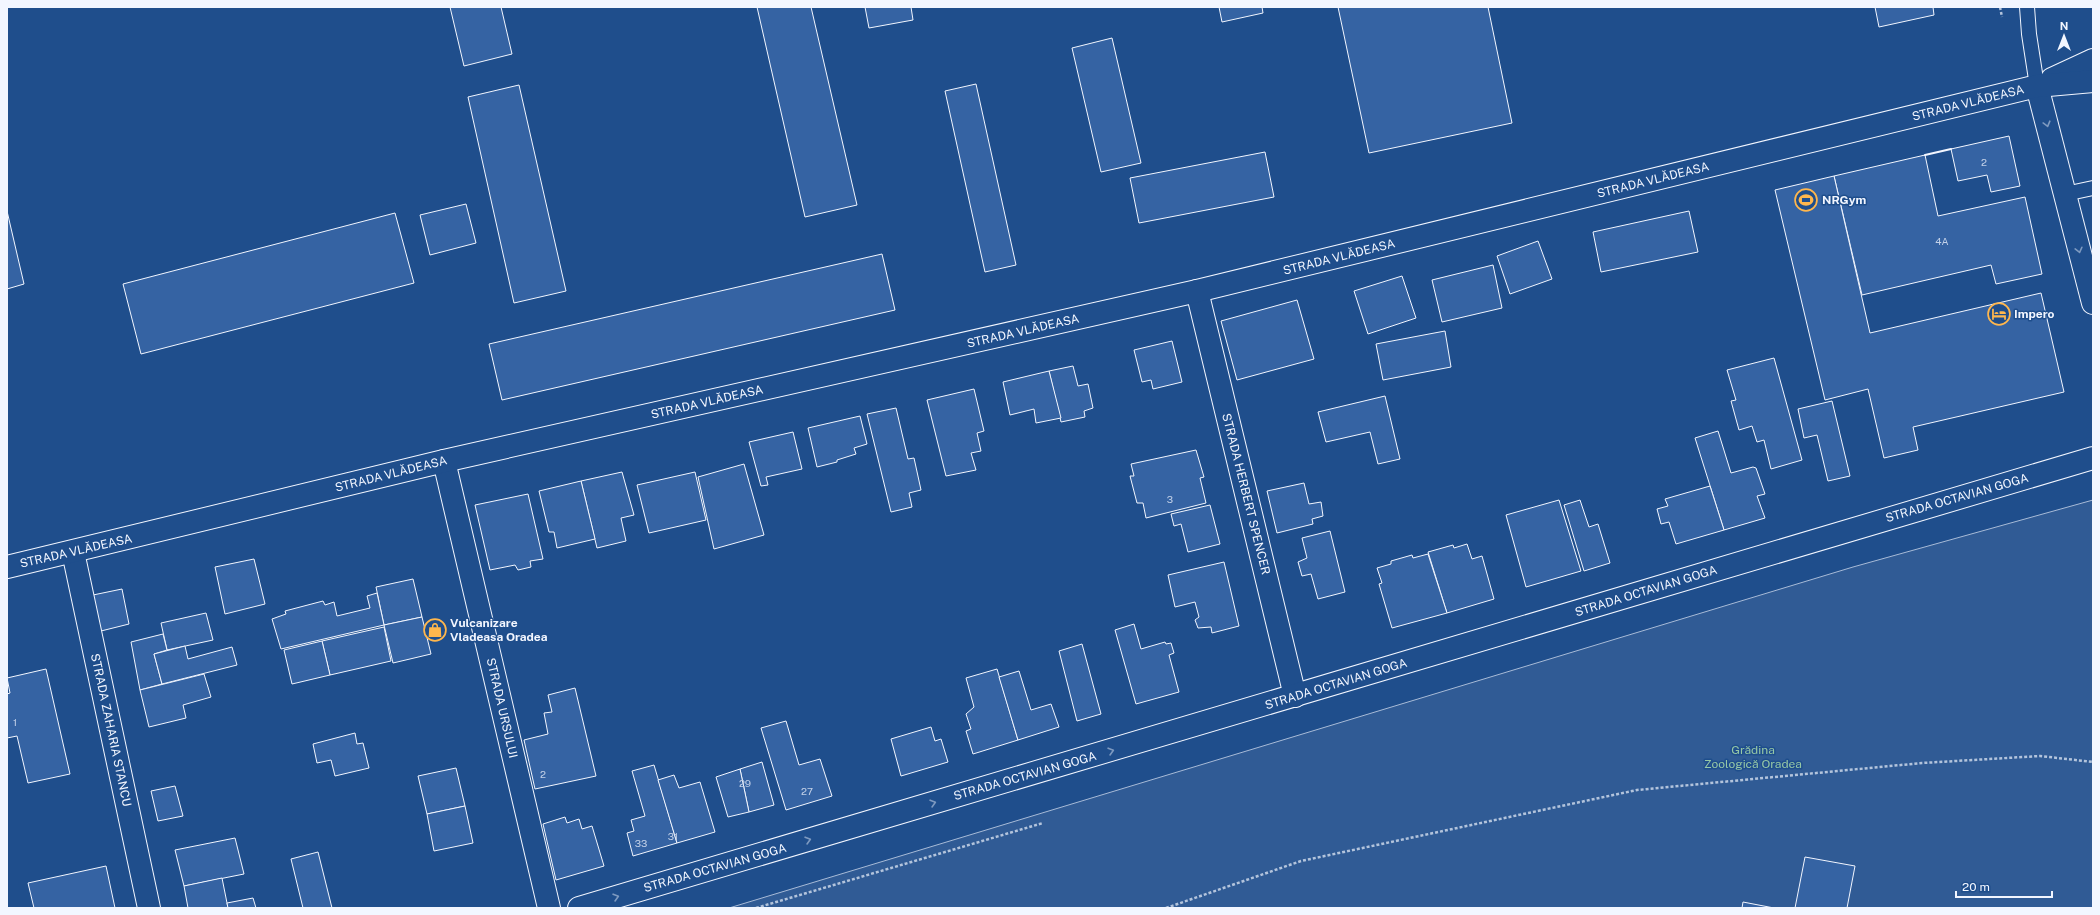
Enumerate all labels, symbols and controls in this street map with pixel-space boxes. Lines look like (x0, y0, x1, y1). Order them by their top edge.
north arrow (2044, 16, 2084, 56)
text: N (2060, 20, 2068, 32)
street label: STRADA VLĂDEASA (1911, 82, 2026, 124)
one-way arrow (2042, 120, 2051, 127)
house number: 2 (1981, 156, 1987, 168)
street label: STRADA VLĂDEASA (1596, 159, 1711, 201)
sports icon: NRGym (1793, 187, 1819, 213)
place label: NRGym (1822, 193, 1866, 207)
house number: 4A (1935, 235, 1949, 247)
street label: STRADA VLĂDEASA (1282, 236, 1397, 278)
one-way arrow (2075, 246, 2083, 253)
hotel icon: Impero (1986, 301, 2012, 327)
place label: Impero (2014, 307, 2055, 321)
street label: STRADA VLĂDEASA (965, 311, 1081, 351)
street label: STRADA VLĂDEASA (649, 382, 765, 422)
street label: STRADA HERBERT SPENCER (1219, 412, 1273, 576)
street label: STRADA VLĂDEASA (334, 453, 449, 495)
street label: STRADA OCTAVIAN GOGA (1884, 471, 2030, 525)
house number: 3 (1167, 493, 1173, 505)
street label: STRADA VLĂDEASA (18, 531, 134, 571)
street label: STRADA OCTAVIAN GOGA (1573, 563, 1719, 619)
place label: Vulcanizare Vladeasa Oradea (450, 616, 548, 644)
shop icon: Vulcanizare Vladeasa Oradea (422, 617, 448, 643)
street label: STRADA ZAHARIA STANCU (88, 652, 134, 808)
street label: STRADA OCTAVIAN GOGA (1263, 656, 1409, 712)
street label: STRADA URSULUI (484, 657, 520, 759)
house number: 1 (13, 716, 17, 728)
park label: Grădina Zoologică Oradea (1704, 743, 1802, 771)
one-way arrow (1107, 747, 1114, 756)
street label: STRADA OCTAVIAN GOGA (952, 749, 1098, 803)
house number: 2 (540, 768, 546, 780)
house number: 29 (739, 777, 751, 789)
house number: 27 (801, 785, 813, 797)
one-way arrow (929, 799, 936, 808)
house number: 31 (668, 830, 678, 842)
one-way arrow (804, 836, 811, 845)
house number: 33 (635, 837, 647, 849)
street label: STRADA OCTAVIAN GOGA (642, 841, 788, 895)
scale bar (1956, 873, 2052, 899)
text: 20 m (1962, 880, 1990, 894)
one-way arrow (612, 893, 619, 902)

